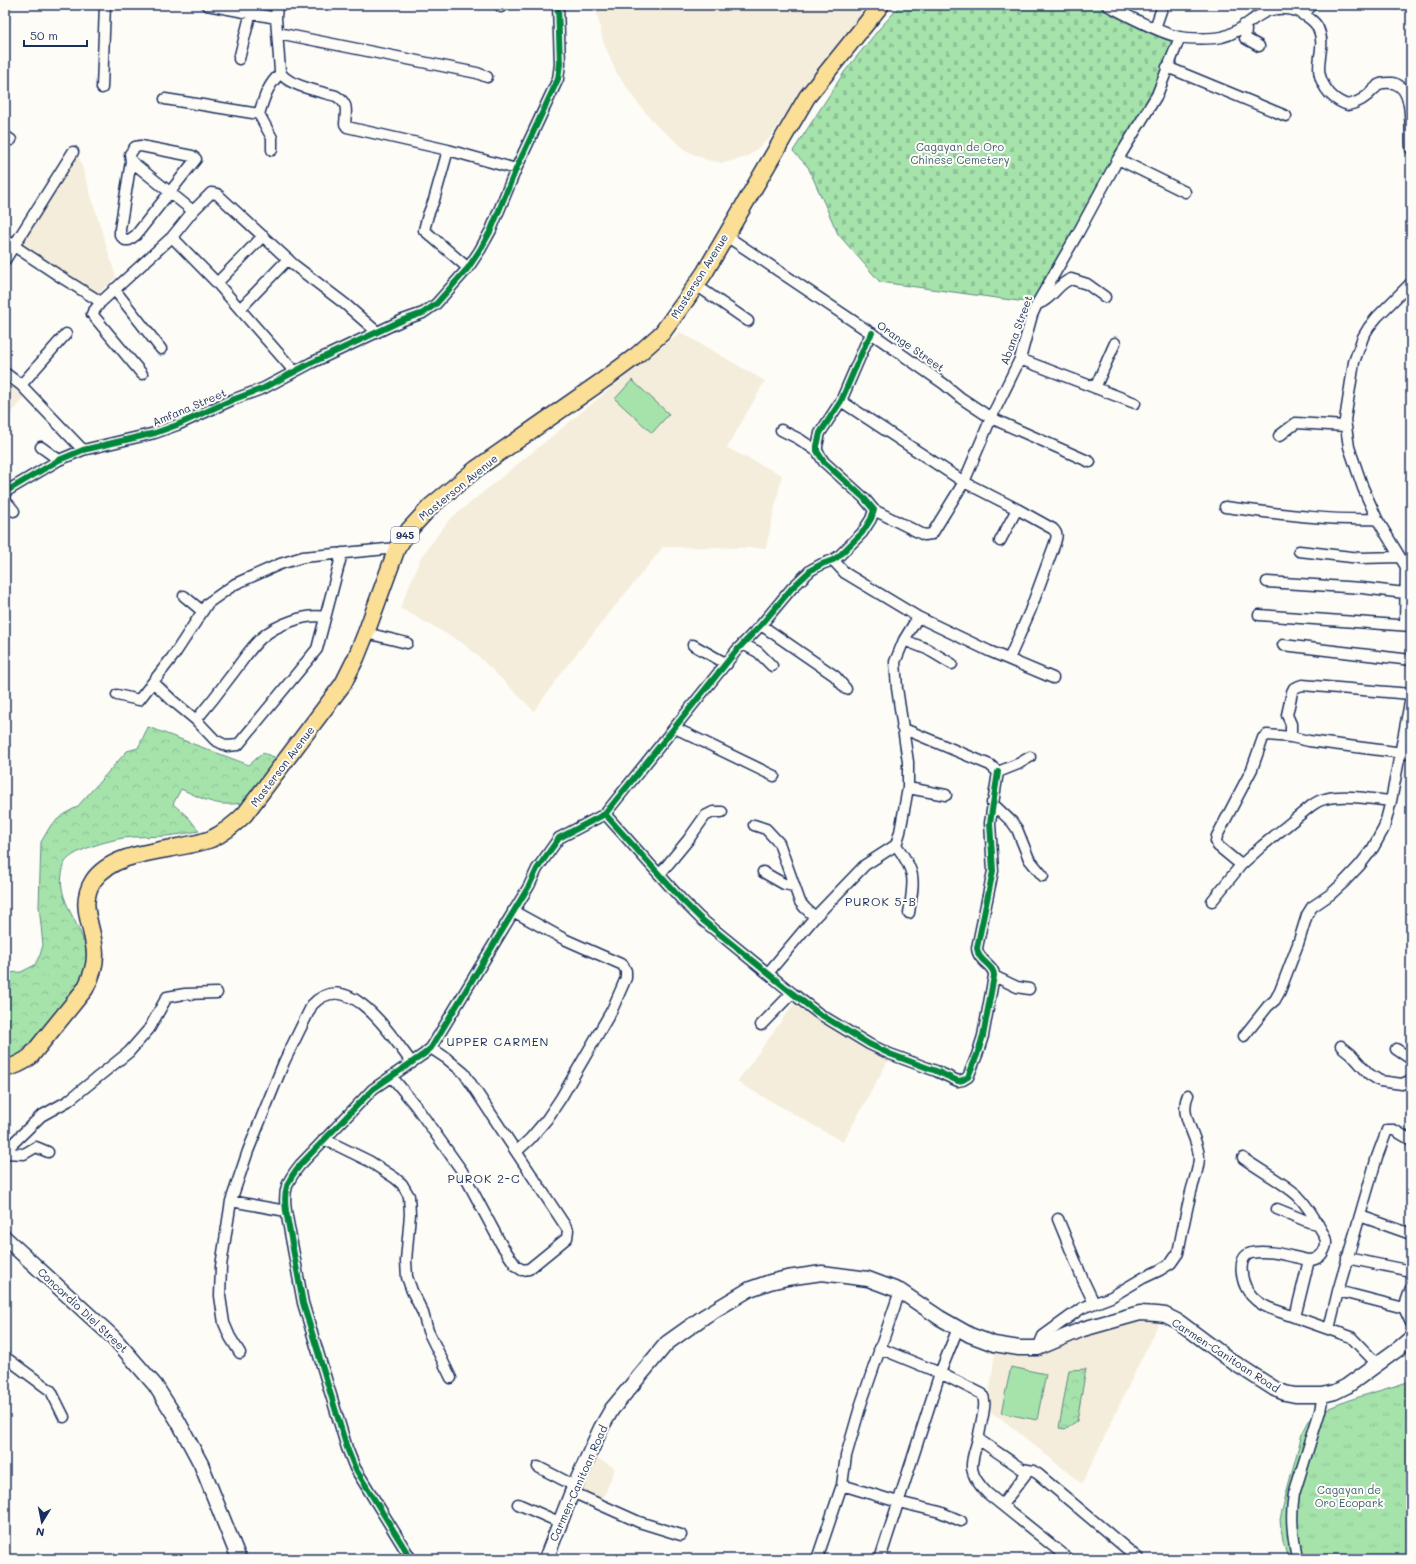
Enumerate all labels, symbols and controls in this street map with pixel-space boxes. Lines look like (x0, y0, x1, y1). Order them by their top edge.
scale bar (24, 22, 87, 48)
text: 50 m (30, 27, 58, 43)
park label: Cagayan de Oro Chinese Cemetery (910, 139, 1010, 167)
street label: Masterson Avenue (667, 230, 731, 321)
street label: Abana Street (996, 293, 1036, 367)
street label: Orange Street (874, 317, 948, 375)
street label: Amfana Street (150, 385, 228, 429)
street label: Masterson Avenue (415, 450, 501, 524)
road number: 945 (391, 527, 419, 543)
street label: Masterson Avenue (247, 722, 317, 810)
district label: PUROK 5-B (845, 893, 917, 909)
district label: UPPER CARMEN (447, 1033, 549, 1049)
district label: PUROK 2-C (448, 1170, 520, 1186)
street label: Concordio Diel Street (35, 1264, 132, 1356)
street label: Carmen-Canitoan Road (1169, 1314, 1283, 1396)
street label: Carmen-Canitoan Road (546, 1422, 610, 1544)
park label: Cagayan de Oro Ecopark (1315, 1482, 1383, 1510)
north arrow (22, 1502, 62, 1542)
text: N (35, 1524, 46, 1540)

